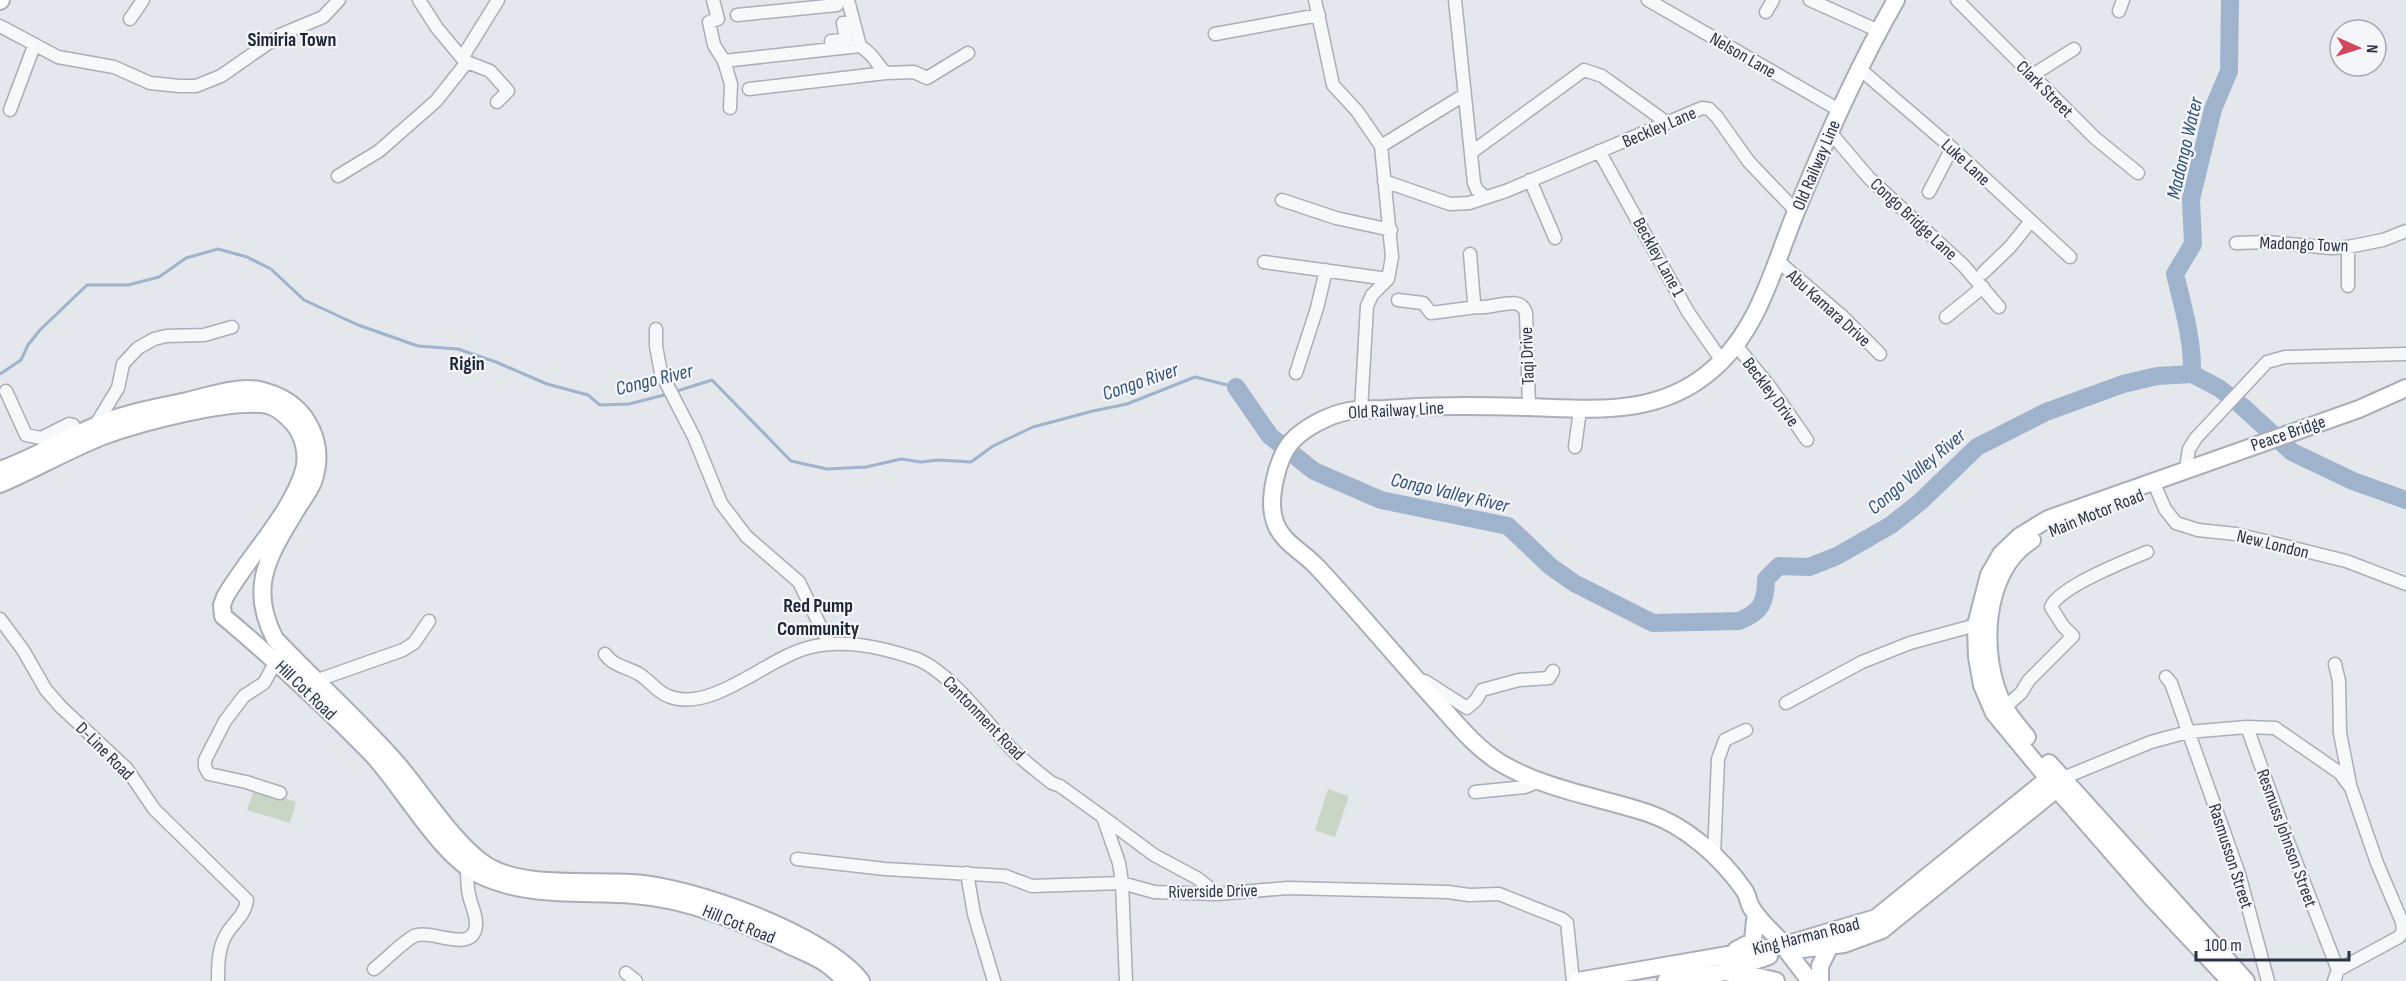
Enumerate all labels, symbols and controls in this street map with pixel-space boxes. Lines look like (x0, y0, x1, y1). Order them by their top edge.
north arrow (2328, 18, 2388, 78)
district label: Simiria Town (247, 28, 337, 52)
street label: Nelson Lane (1706, 28, 1780, 83)
text: N (2362, 44, 2381, 53)
street label: Clark Street (2012, 57, 2078, 123)
water label: Madongo Water (2162, 94, 2209, 201)
street label: Beckley Lane (1619, 103, 1699, 152)
street label: Old Railway Line (1788, 117, 1845, 213)
street label: Luke Lane (1937, 134, 1995, 190)
street label: Congo Bridge Lane (1866, 174, 1961, 265)
street label: Beckley Lane 1 (1628, 214, 1689, 301)
street label: Madongo Town (2259, 232, 2349, 257)
street label: Abu Kamara Drive (1782, 265, 1875, 351)
street label: Taqi Drive (1516, 327, 1539, 385)
district label: Rigin (449, 352, 485, 376)
street label: Beckley Drive (1738, 354, 1803, 431)
water label: Congo River (1099, 357, 1183, 406)
water label: Congo River (613, 358, 697, 401)
street label: Old Railway Line (1348, 398, 1444, 423)
street label: Peace Bridge (2248, 411, 2328, 456)
water label: Congo Valley River (1863, 423, 1972, 520)
water label: Congo Valley River (1388, 468, 1513, 519)
street label: Main Motor Road (2046, 485, 2147, 542)
street label: New London (2235, 525, 2311, 564)
district label: Red Pump Community (777, 594, 860, 641)
street label: Hill Cot Road (271, 656, 340, 724)
street label: Cantonment Road (938, 672, 1029, 765)
street label: D-Line Road (71, 718, 138, 785)
street label: Resmuss Johnson Street (2252, 766, 2321, 911)
street label: Rasmusson Street (2204, 801, 2258, 912)
street label: Riverside Drive (1168, 880, 1258, 903)
street label: Hill Cot Road (699, 900, 778, 949)
street label: King Harman Road (1750, 913, 1862, 960)
scale bar (2196, 924, 2349, 962)
text: 100 m (2205, 935, 2242, 956)

